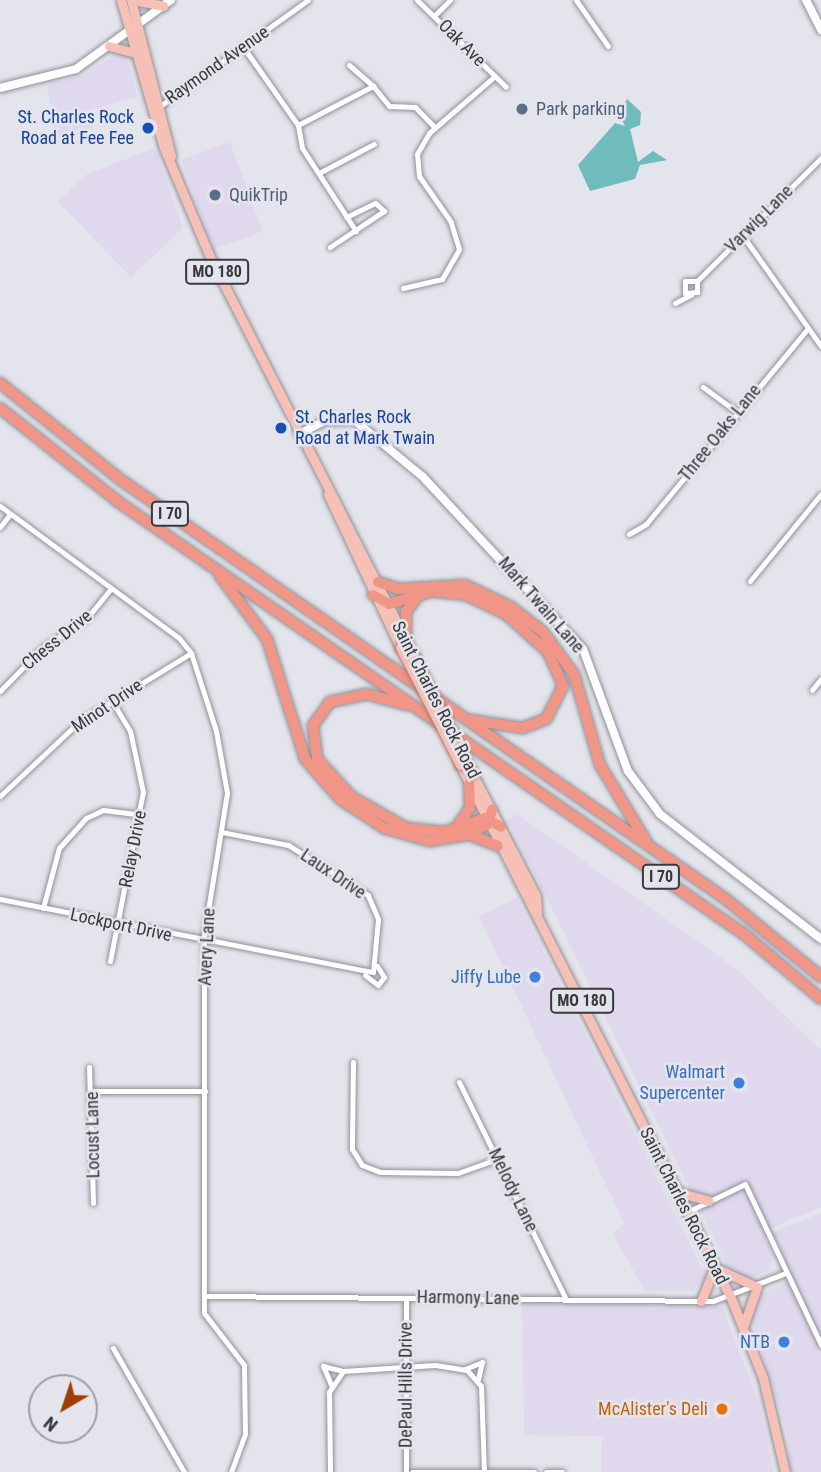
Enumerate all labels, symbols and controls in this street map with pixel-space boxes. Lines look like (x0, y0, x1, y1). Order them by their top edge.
street label: Oak Ave (434, 15, 490, 71)
street label: Raymond Avenue (161, 21, 273, 109)
place label: Park parking (536, 98, 625, 120)
marker: Park parking (514, 101, 530, 117)
place label: St. Charles Rock Road at Fee Fee (18, 107, 134, 150)
marker: St. Charles Rock Road at Fee Fee (140, 120, 156, 136)
street label: Varwig Lane (721, 181, 797, 257)
place label: QuikTrip (229, 184, 288, 206)
marker: QuikTrip (207, 187, 223, 203)
road number: MO 180 (184, 260, 250, 284)
street label: Three Oaks Lane (674, 380, 766, 486)
place label: St. Charles Rock Road at Mark Twain (295, 407, 435, 450)
marker: St. Charles Rock Road at Mark Twain (273, 420, 289, 436)
road number: I 70 (151, 502, 189, 526)
street label: Mark Twain Lane (493, 552, 589, 658)
street label: Chess Drive (18, 605, 96, 675)
street label: Saint Charles Rock Road (387, 618, 485, 782)
street label: Minot Drive (67, 674, 147, 738)
street label: Relay Drive (115, 809, 151, 889)
street label: Laux Drive (296, 844, 370, 904)
road number: I 70 (642, 864, 680, 890)
street label: Lockport Drive (68, 904, 174, 946)
street label: Avery Lane (194, 908, 220, 986)
place label: Jiffy Lube (451, 966, 521, 988)
marker: Jiffy Lube (527, 969, 543, 985)
road number: MO 180 (549, 988, 615, 1014)
place label: Walmart Supercenter (640, 1062, 725, 1104)
marker: Walmart Supercenter (731, 1075, 747, 1091)
street label: Locust Lane (81, 1092, 105, 1178)
street label: Saint Charles Rock Road (635, 1124, 733, 1288)
street label: Melody Lane (484, 1145, 542, 1235)
street label: Harmony Lane (417, 1286, 519, 1310)
street label: DePaul Hills Drive (395, 1322, 417, 1448)
place label: NTB (740, 1331, 770, 1353)
marker: NTB (776, 1334, 792, 1350)
north arrow (28, 1374, 98, 1444)
place label: McAlister's Deli (598, 1398, 708, 1420)
marker: McAlister's Deli (714, 1401, 730, 1417)
text: N (39, 1412, 62, 1437)

